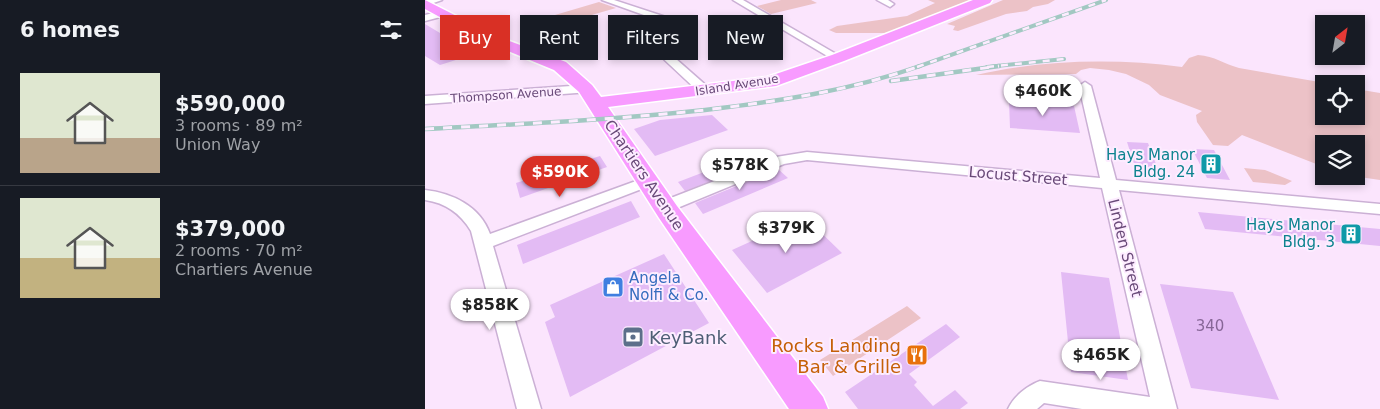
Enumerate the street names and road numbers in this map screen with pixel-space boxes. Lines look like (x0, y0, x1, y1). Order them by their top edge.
street label: Island Avenue (694, 72, 780, 98)
street label: Thompson Avenue (449, 84, 562, 106)
street label: Chartiers Avenue (600, 116, 688, 234)
street label: Locust Street (968, 163, 1068, 189)
street label: Linden Street (1104, 197, 1146, 299)

